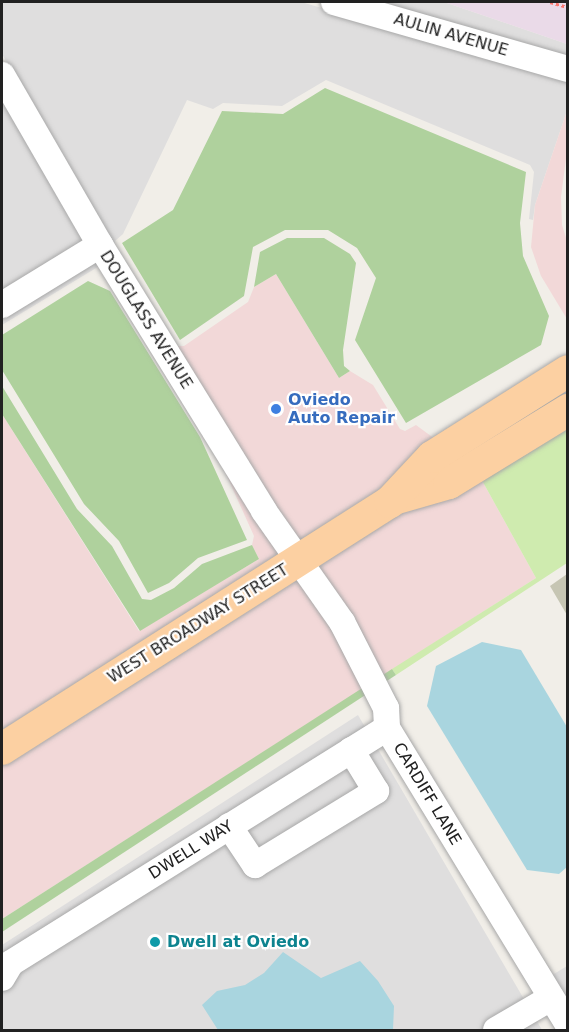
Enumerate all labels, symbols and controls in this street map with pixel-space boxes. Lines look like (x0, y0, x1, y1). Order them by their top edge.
street label: AULIN AVENUE (392, 9, 510, 61)
street label: DOUGLASS AVENUE (96, 247, 196, 393)
place label: Oviedo Auto Repair (288, 390, 395, 428)
marker: Oviedo Auto Repair (269, 402, 283, 416)
street label: WEST BROADWAY STREET (104, 560, 292, 688)
street label: CARDIFF LANE (389, 739, 465, 849)
street label: DWELL WAY (145, 817, 237, 883)
place label: Dwell at Oviedo (167, 932, 309, 952)
marker: Dwell at Oviedo (148, 935, 162, 949)

